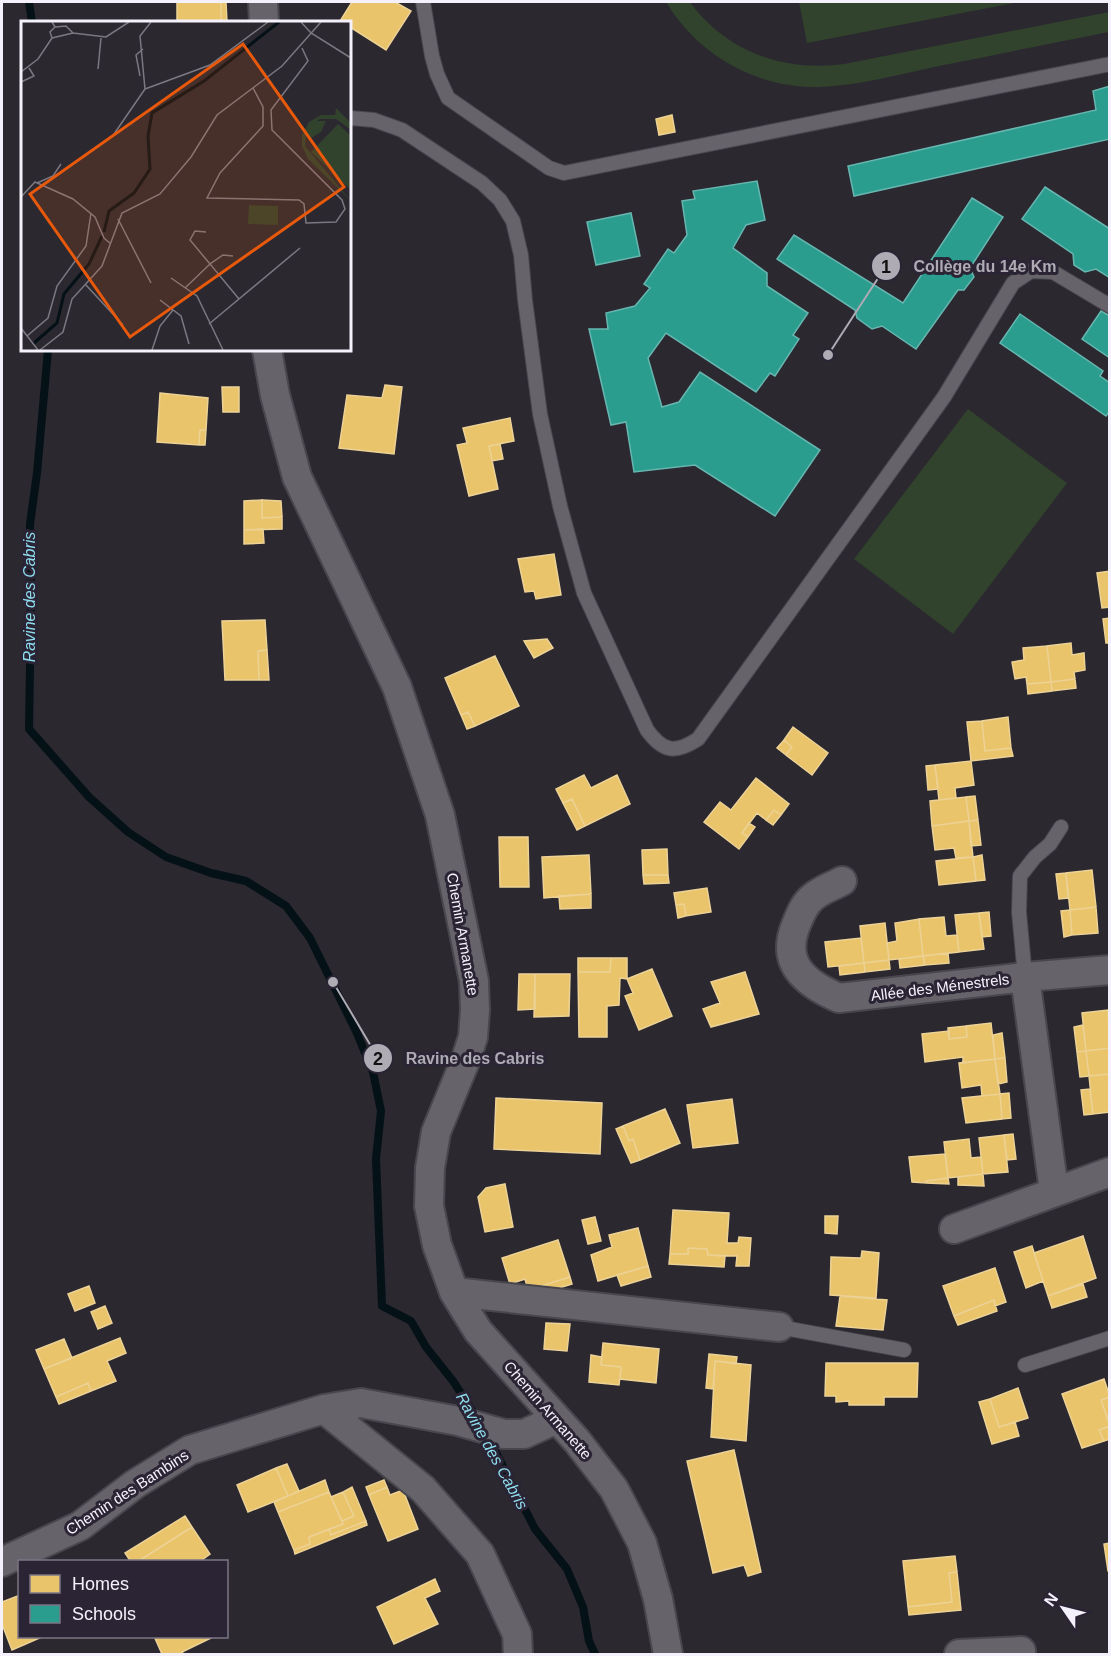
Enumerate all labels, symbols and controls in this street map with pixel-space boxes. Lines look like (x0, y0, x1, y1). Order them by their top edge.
inset map (21, 21, 351, 351)
callout: Collège du 14e Km (871, 249, 1068, 283)
text: 1 (881, 257, 891, 277)
text: Collège du 14e Km (913, 258, 1057, 275)
water label: Ravine des Cabris (21, 532, 38, 662)
street label: Chemin Armanette (444, 871, 482, 997)
street label: Allée des Ménestrels (870, 970, 1010, 1004)
callout: Ravine des Cabris (363, 1041, 556, 1075)
text: 2 (373, 1049, 383, 1069)
text: Ravine des Cabris (406, 1050, 544, 1067)
street label: Chemin Armanette (501, 1358, 595, 1462)
water label: Ravine des Cabris (453, 1390, 531, 1512)
street label: Chemin des Bambins (63, 1446, 191, 1538)
legend (18, 1560, 228, 1638)
text: Homes (72, 1574, 129, 1594)
north arrow (1033, 1578, 1093, 1638)
text: N (1041, 1590, 1061, 1609)
text: Schools (72, 1604, 136, 1624)

